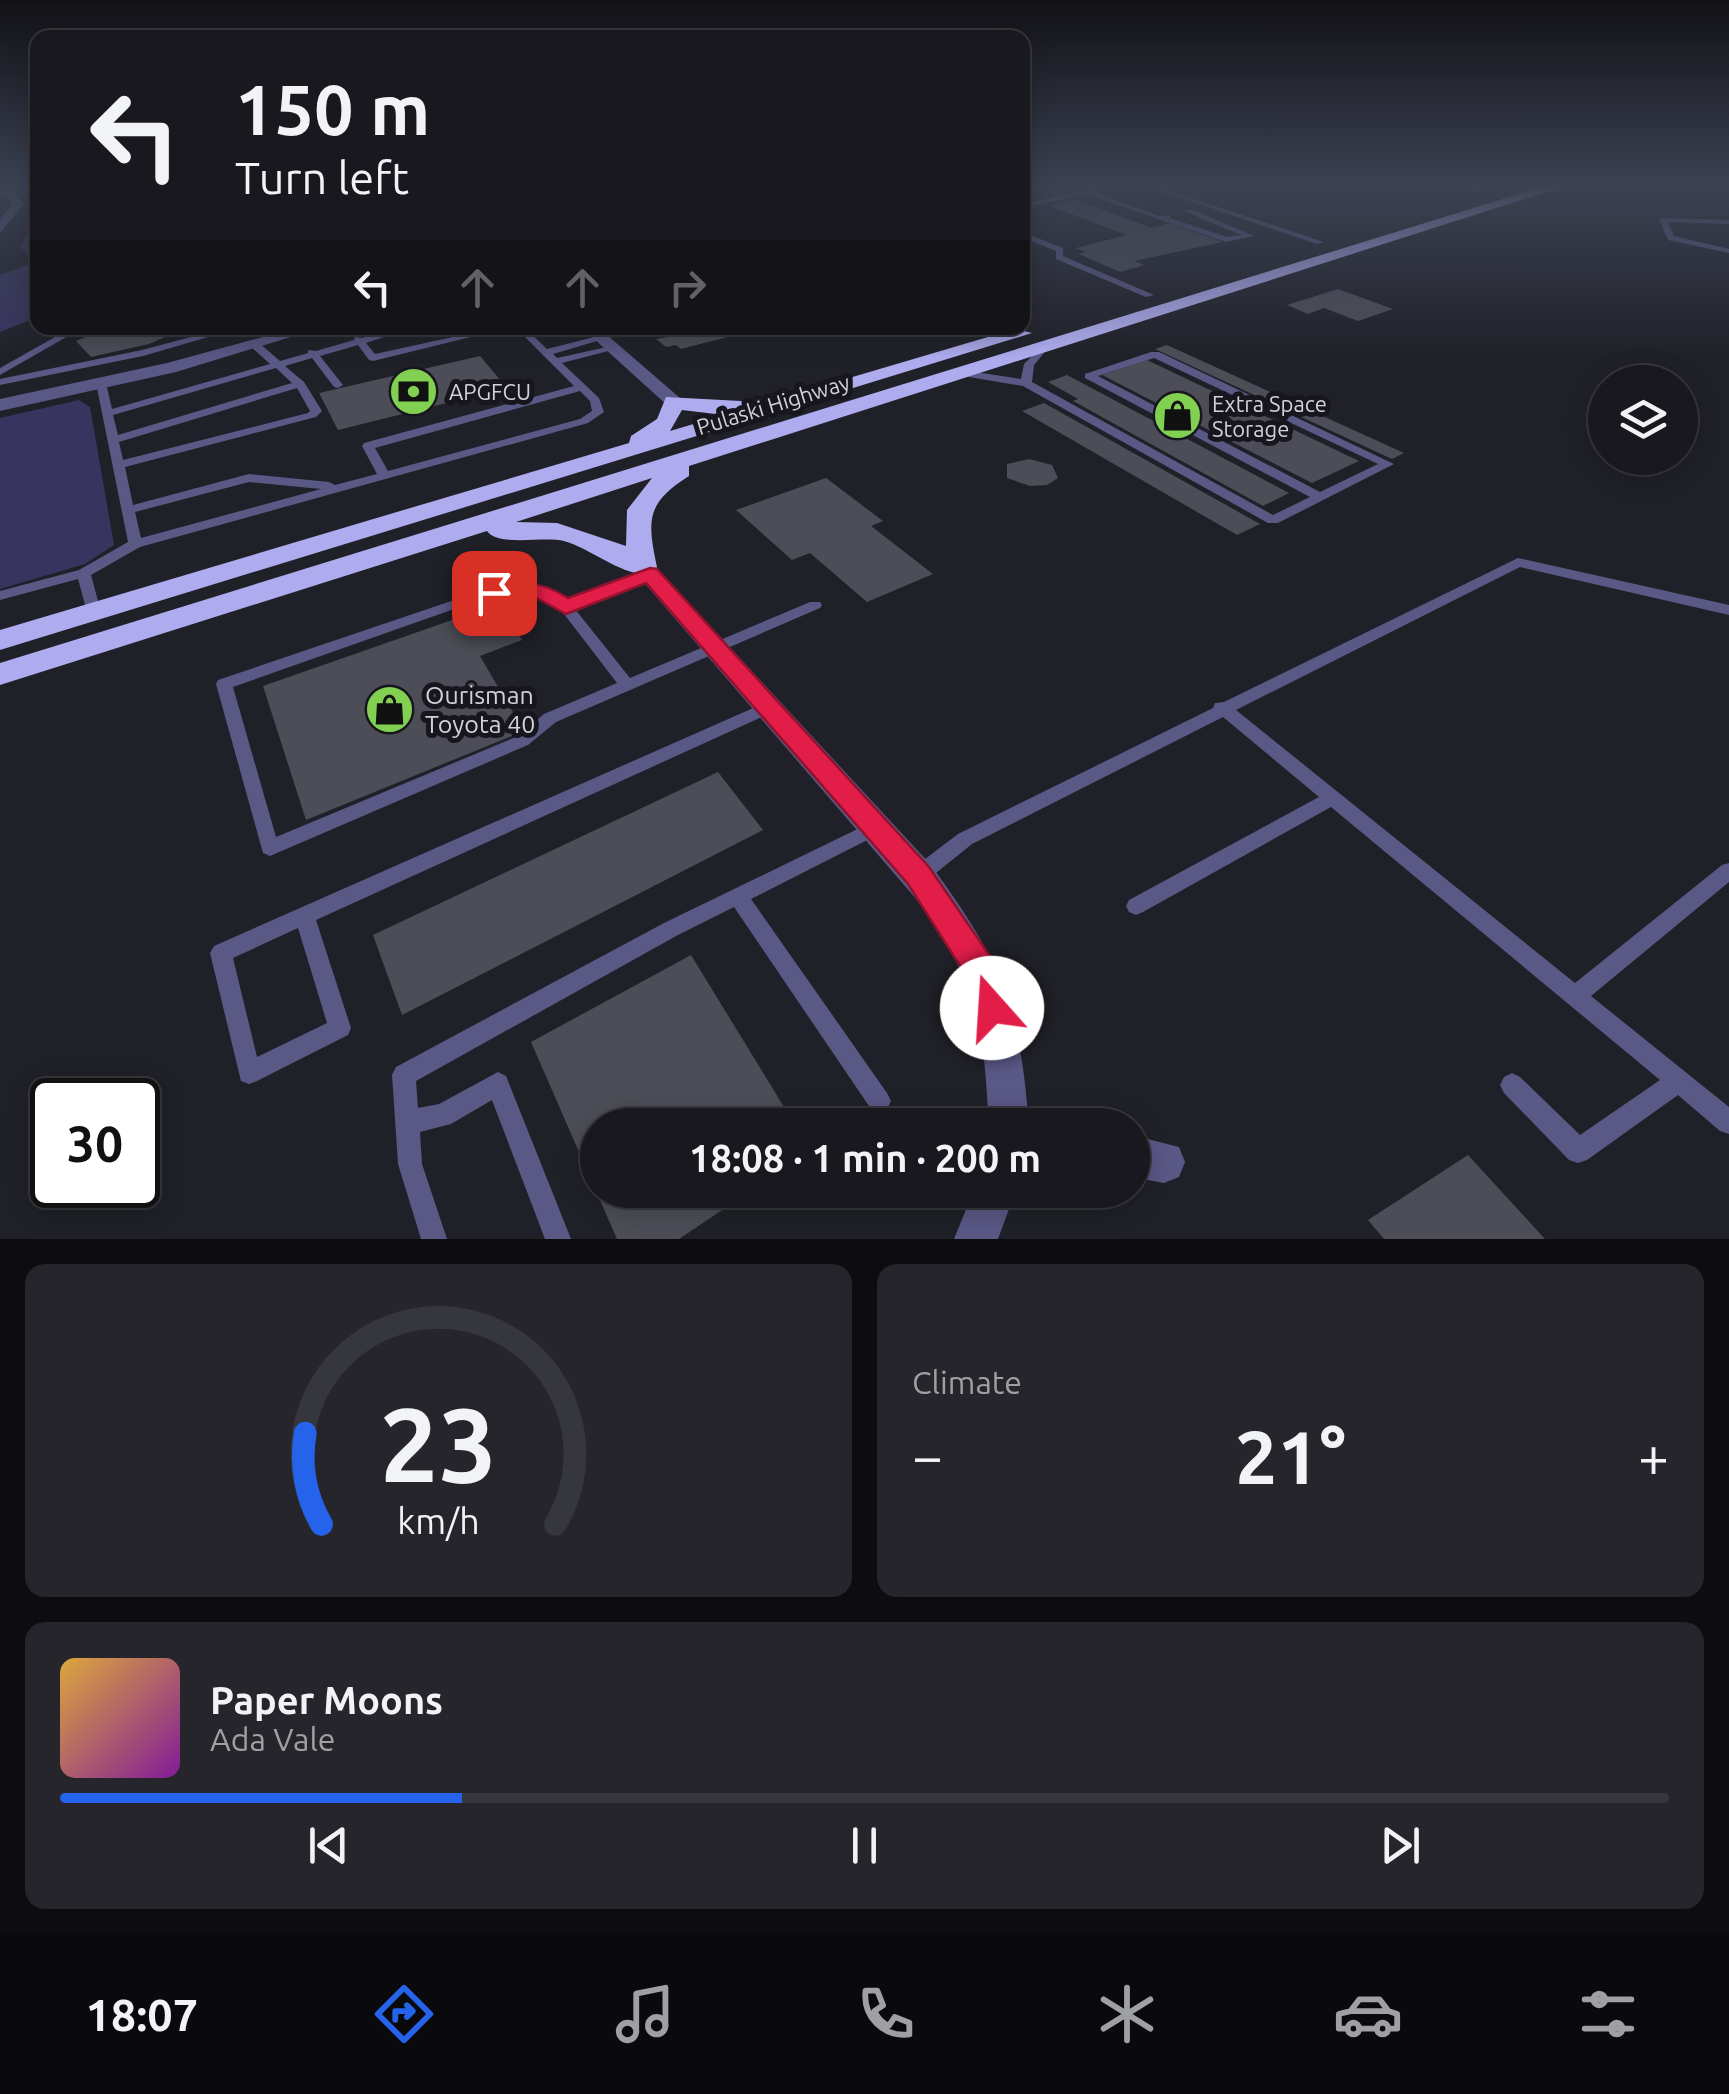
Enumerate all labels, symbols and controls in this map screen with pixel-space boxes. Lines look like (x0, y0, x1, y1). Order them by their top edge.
icon: left (70, 70, 200, 200)
text: 150 m (235, 70, 430, 148)
text: Turn left (235, 152, 409, 203)
icon: left (345, 260, 400, 315)
icon: ahead (450, 260, 505, 315)
icon: ahead (555, 260, 610, 315)
icon: right (660, 260, 715, 315)
bank icon: APGFCU (388, 365, 440, 417)
map controls (1588, 365, 1698, 475)
button: layers (1588, 365, 1698, 475)
street label: Pulaski Highway (693, 369, 853, 439)
place label: APGFCU (449, 379, 531, 404)
shop icon: Extra Space Storage (1151, 390, 1203, 442)
place label: Extra Space Storage (1212, 391, 1327, 441)
pin (452, 551, 537, 636)
icon: arrive (467, 566, 522, 621)
place label: Ourisman Toyota 40 (425, 681, 535, 738)
shop icon: Ourisman Toyota 40 (364, 683, 416, 735)
position arrow (940, 956, 1044, 1060)
speed limit sign: 30 (30, 1078, 160, 1208)
text: 18:08 · 1 min · 200 m (689, 1137, 1041, 1179)
text: Climate (912, 1364, 1022, 1400)
text: 23 (380, 1385, 497, 1502)
text: 21° (1235, 1414, 1346, 1498)
text: − (912, 1425, 943, 1486)
text: + (1638, 1425, 1669, 1486)
text: km/h (397, 1501, 480, 1541)
text: Paper Moons (210, 1679, 443, 1721)
text: Ada Vale (210, 1721, 336, 1757)
icon: previous (301, 1818, 356, 1873)
icon: pause (837, 1818, 892, 1873)
icon: next (1373, 1818, 1428, 1873)
icon: directions (369, 1979, 439, 2049)
icon: music (610, 1979, 680, 2049)
icon: phone (851, 1979, 921, 2049)
icon: climate (1092, 1979, 1162, 2049)
icon: car (1333, 1979, 1403, 2049)
icon: filters (1573, 1979, 1643, 2049)
text: 18:07 (85, 1989, 198, 2040)

